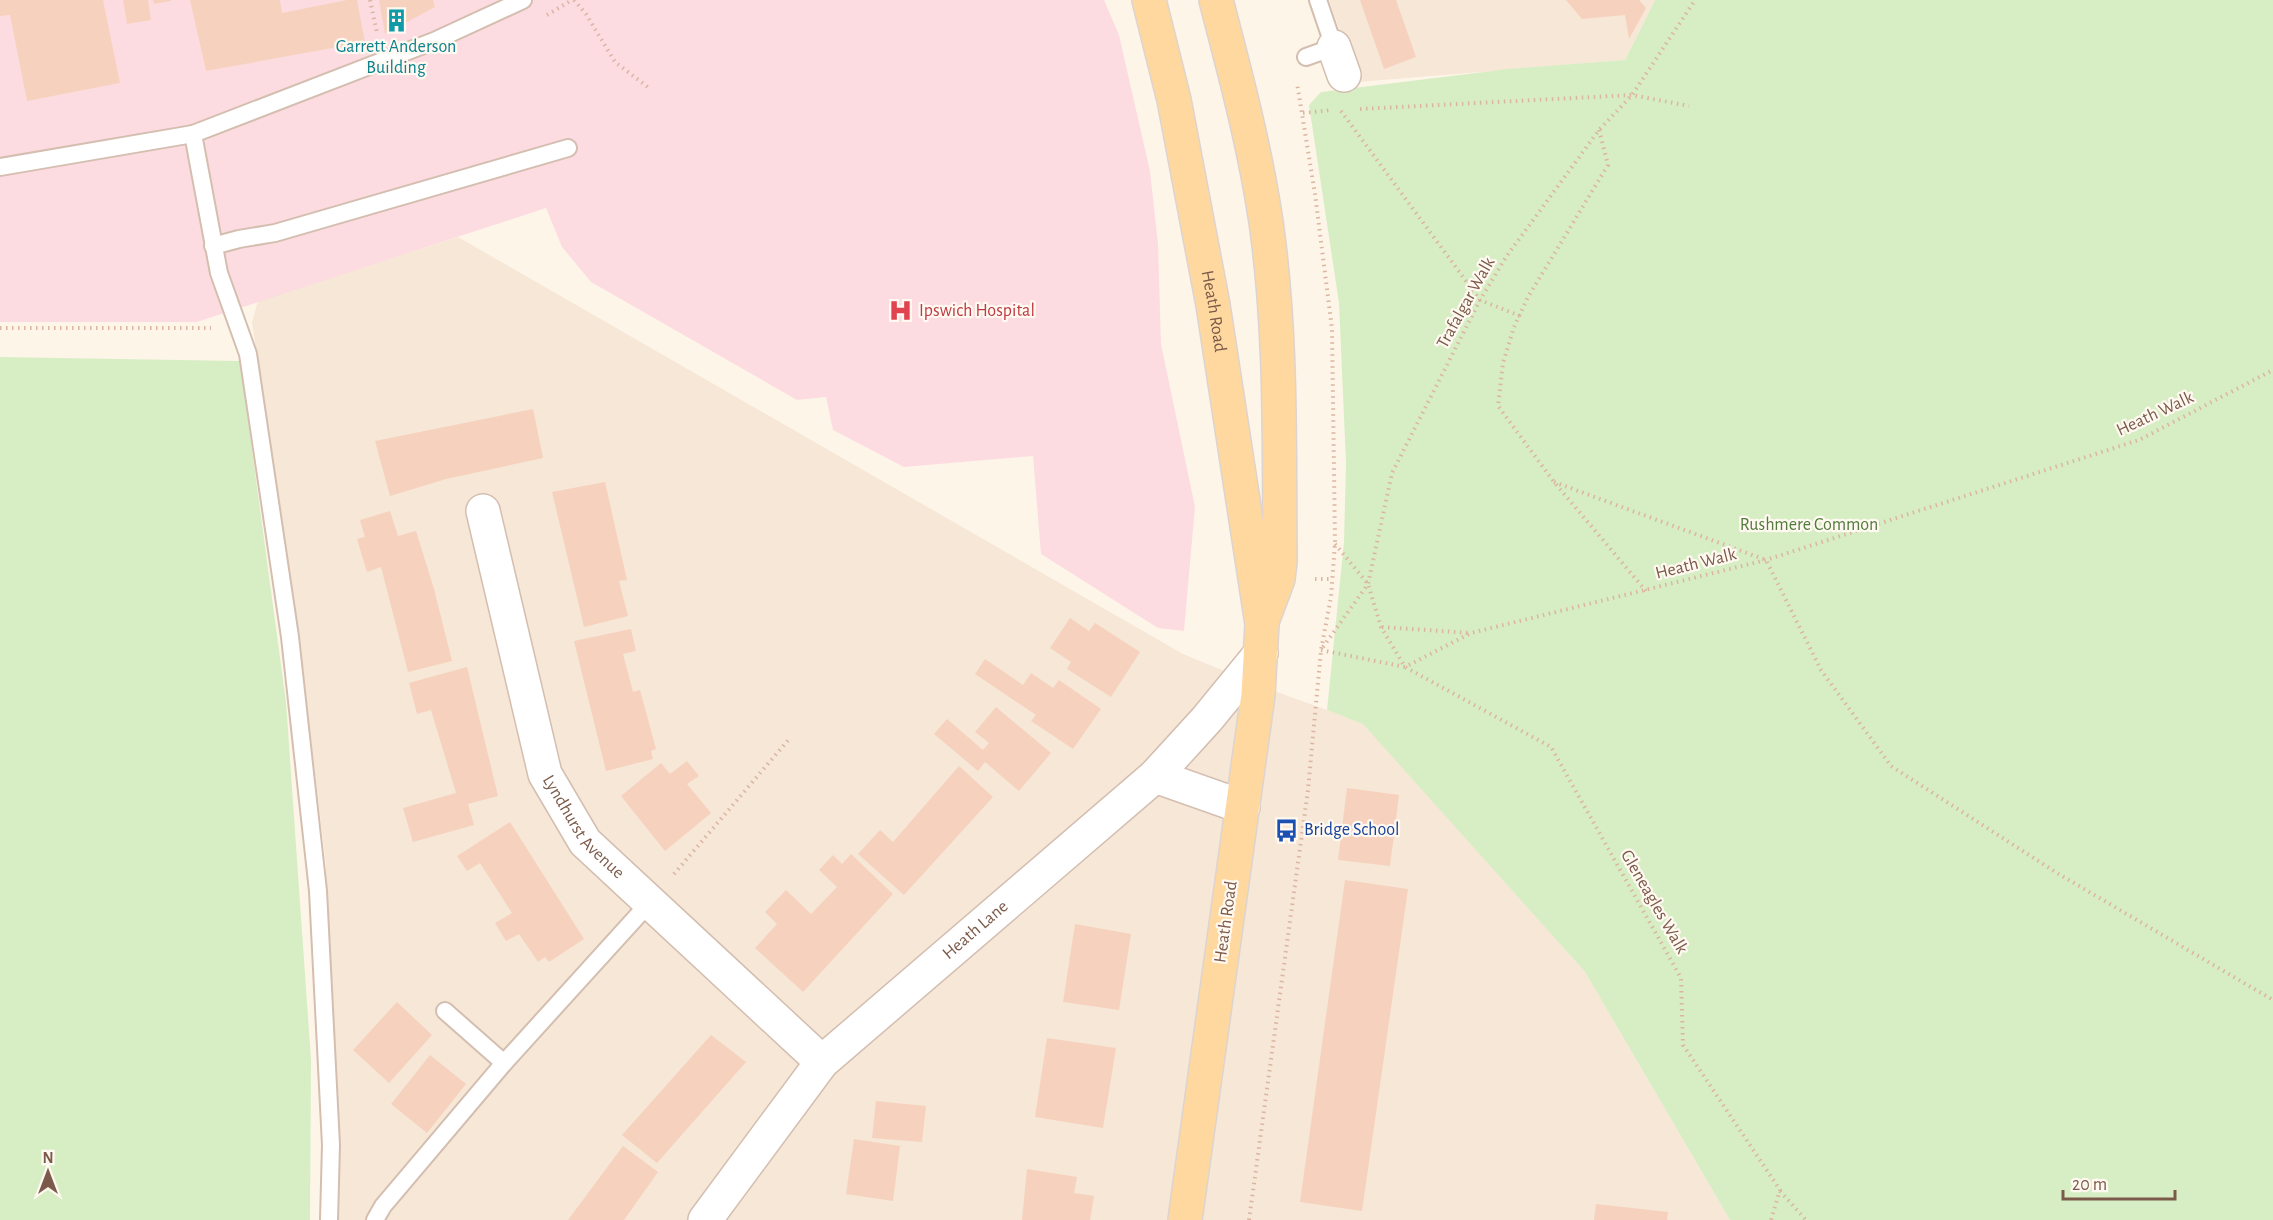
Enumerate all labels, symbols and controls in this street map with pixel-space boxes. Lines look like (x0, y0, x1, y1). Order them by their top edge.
building icon: Garrett Anderson Building (383, 8, 409, 34)
place label: Garrett Anderson Building (336, 38, 456, 77)
street label: Trafalgar Walk (1434, 254, 1499, 352)
street label: Heath Road (1198, 269, 1229, 353)
hospital icon: Ipswich Hospital (888, 298, 914, 324)
place label: Ipswich Hospital (919, 302, 1035, 320)
street label: Heath Walk (2114, 388, 2197, 440)
park label: Rushmere Common (1740, 516, 1878, 534)
street label: Heath Walk (1654, 545, 1739, 583)
street label: Lyndhurst Avenue (539, 772, 628, 882)
bus stop icon: Bridge School (1273, 817, 1299, 843)
place label: Bridge School (1304, 821, 1400, 839)
street label: Gleneagles Walk (1617, 847, 1691, 958)
street label: Heath Road (1211, 880, 1241, 964)
street label: Heath Lane (939, 897, 1012, 963)
north arrow (18, 1142, 78, 1202)
text: N (42, 1150, 54, 1166)
scale bar (2063, 1163, 2176, 1201)
text: 20 m (2072, 1176, 2107, 1194)

